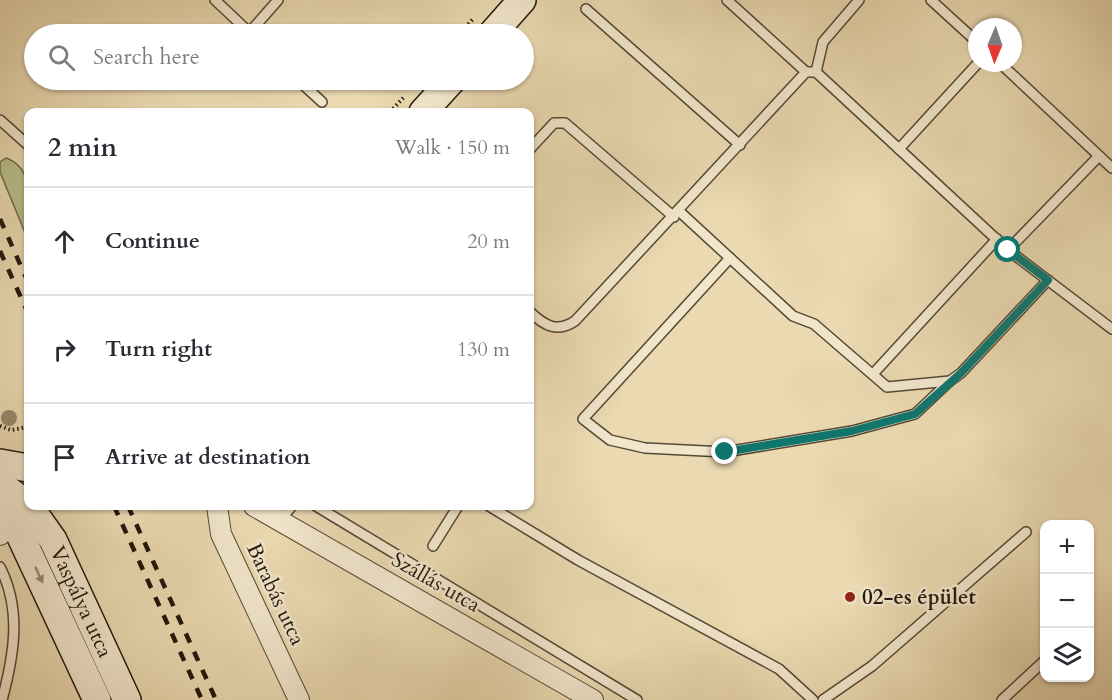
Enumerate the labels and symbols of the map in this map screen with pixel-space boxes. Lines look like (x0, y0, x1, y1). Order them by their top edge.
north arrow (968, 18, 1022, 72)
route start (994, 236, 1020, 262)
route end (711, 438, 737, 464)
street label: Barabás utca (239, 538, 312, 650)
street label: Vaspálya utca (43, 541, 119, 662)
street label: Szállás utca (386, 545, 486, 620)
one-way arrow (34, 566, 43, 583)
place label: 02-es épület (862, 583, 976, 612)
marker: 02-es épület (843, 590, 857, 604)

